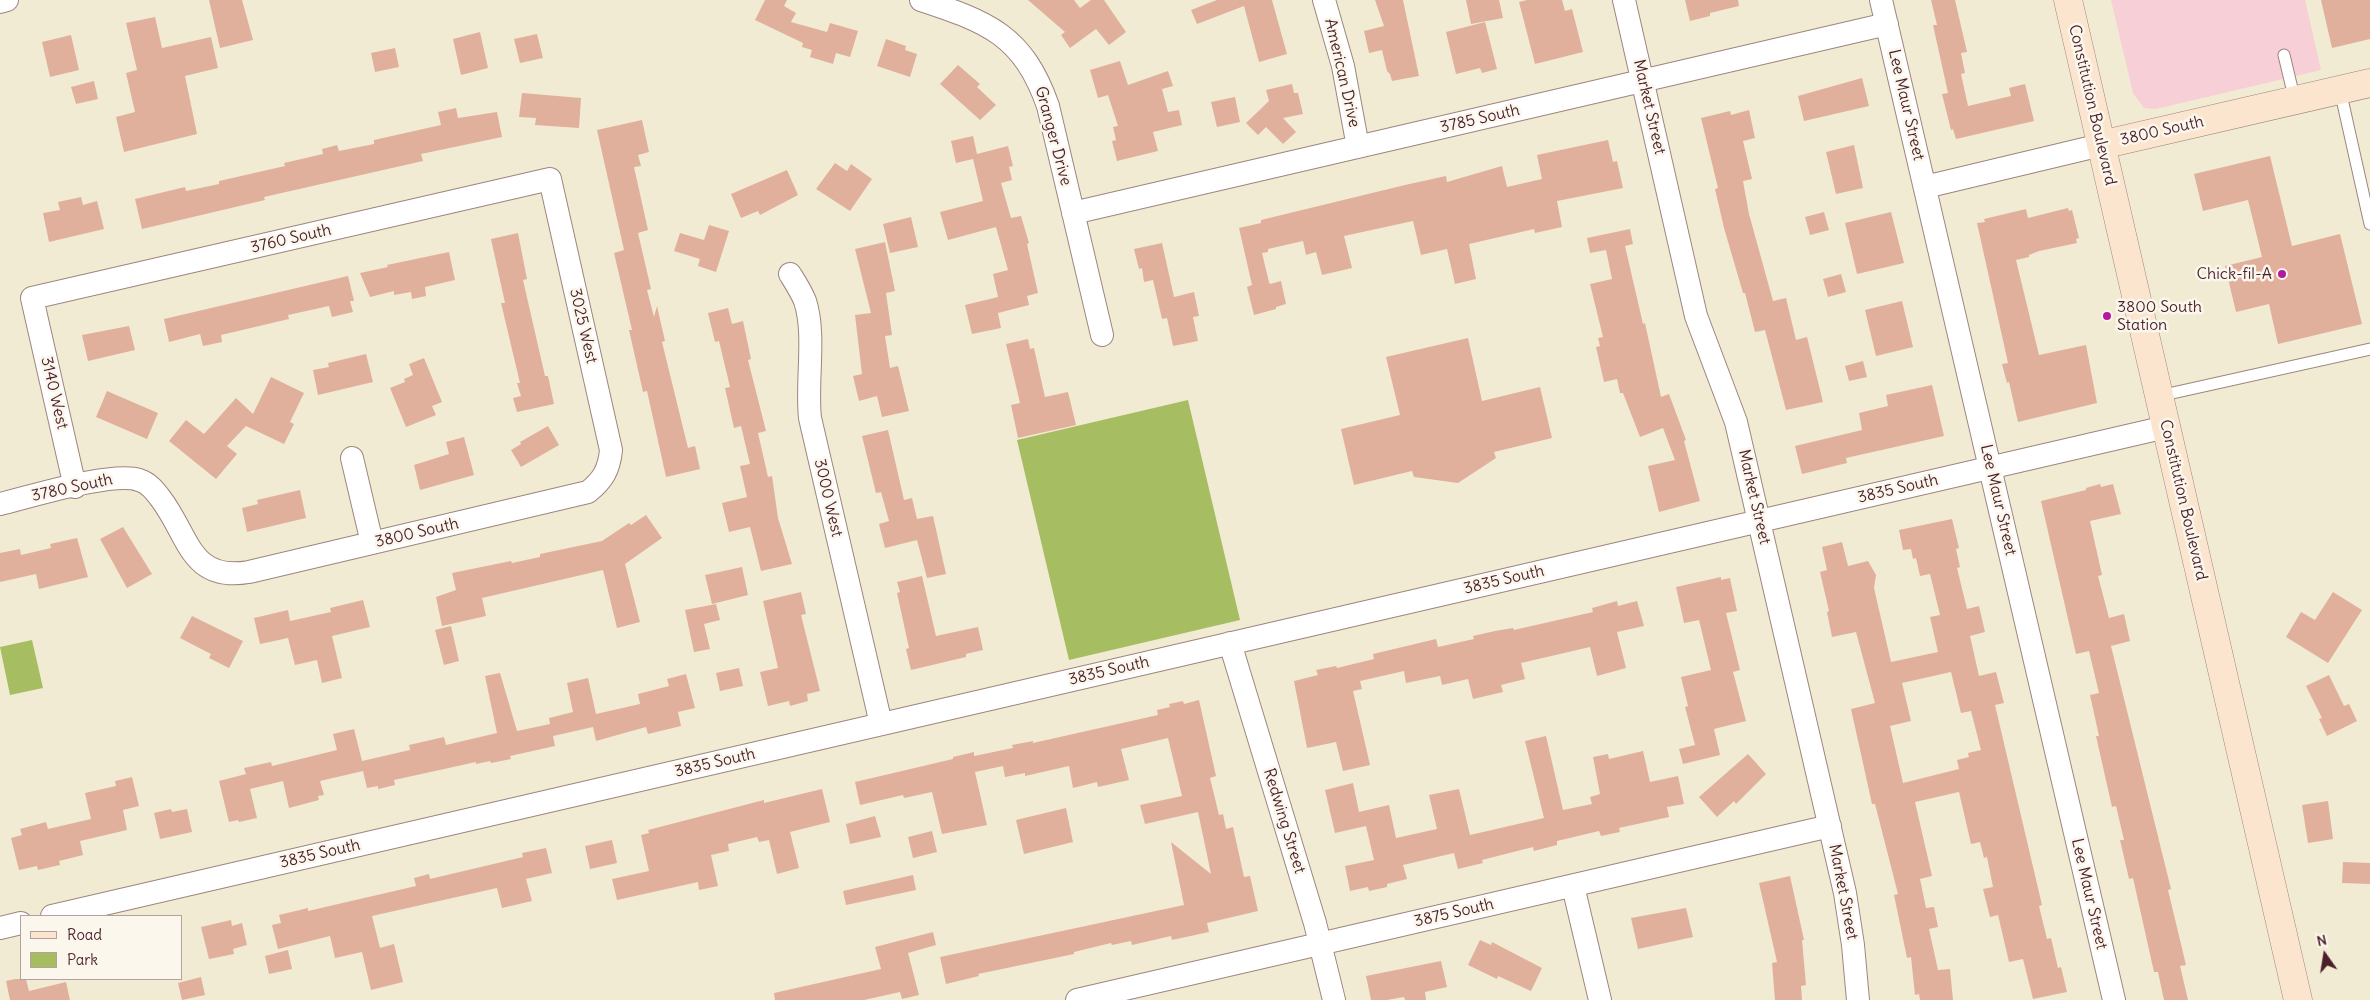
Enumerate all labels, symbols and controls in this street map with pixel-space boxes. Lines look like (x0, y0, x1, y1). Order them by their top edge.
street label: American Drive (1320, 17, 1364, 129)
street label: Constitution Boulevard (2064, 23, 2120, 187)
street label: Lee Maur Street (1884, 48, 1928, 162)
street label: Market Street (1629, 58, 1669, 156)
street label: Granger Drive (1031, 84, 1075, 188)
street label: 3785 South (1438, 101, 1522, 137)
street label: 3800 South (2118, 112, 2206, 150)
street label: 3760 South (249, 220, 333, 258)
place label: Chick-fil-A (2197, 264, 2272, 284)
marker: Chick-fil-A (2276, 268, 2288, 280)
street label: 3025 West (565, 287, 601, 365)
place label: 3800 South Station (2117, 297, 2202, 335)
marker: 3800 South Station (2101, 310, 2113, 322)
street label: 3140 West (36, 355, 72, 431)
street label: Constitution Boulevard (2155, 418, 2211, 582)
street label: Lee Maur Street (1976, 443, 2020, 557)
street label: Market Street (1734, 448, 1774, 546)
street label: 3000 West (810, 457, 846, 539)
street label: 3780 South (30, 470, 114, 506)
street label: 3835 South (1856, 470, 1940, 508)
street label: 3800 South (373, 514, 461, 552)
street label: 3835 South (1462, 561, 1546, 599)
street label: 3835 South (1067, 652, 1151, 690)
street label: 3835 South (673, 744, 757, 782)
street label: Redwing Street (1259, 766, 1309, 876)
street label: 3835 South (278, 835, 362, 873)
street label: Lee Maur Street (2067, 837, 2111, 951)
street label: Market Street (1824, 843, 1862, 941)
street label: 3875 South (1412, 895, 1496, 931)
legend (20, 915, 182, 980)
text: Road (67, 925, 102, 944)
north arrow (2300, 930, 2350, 980)
text: N (2315, 931, 2328, 950)
text: Park (67, 950, 98, 969)

